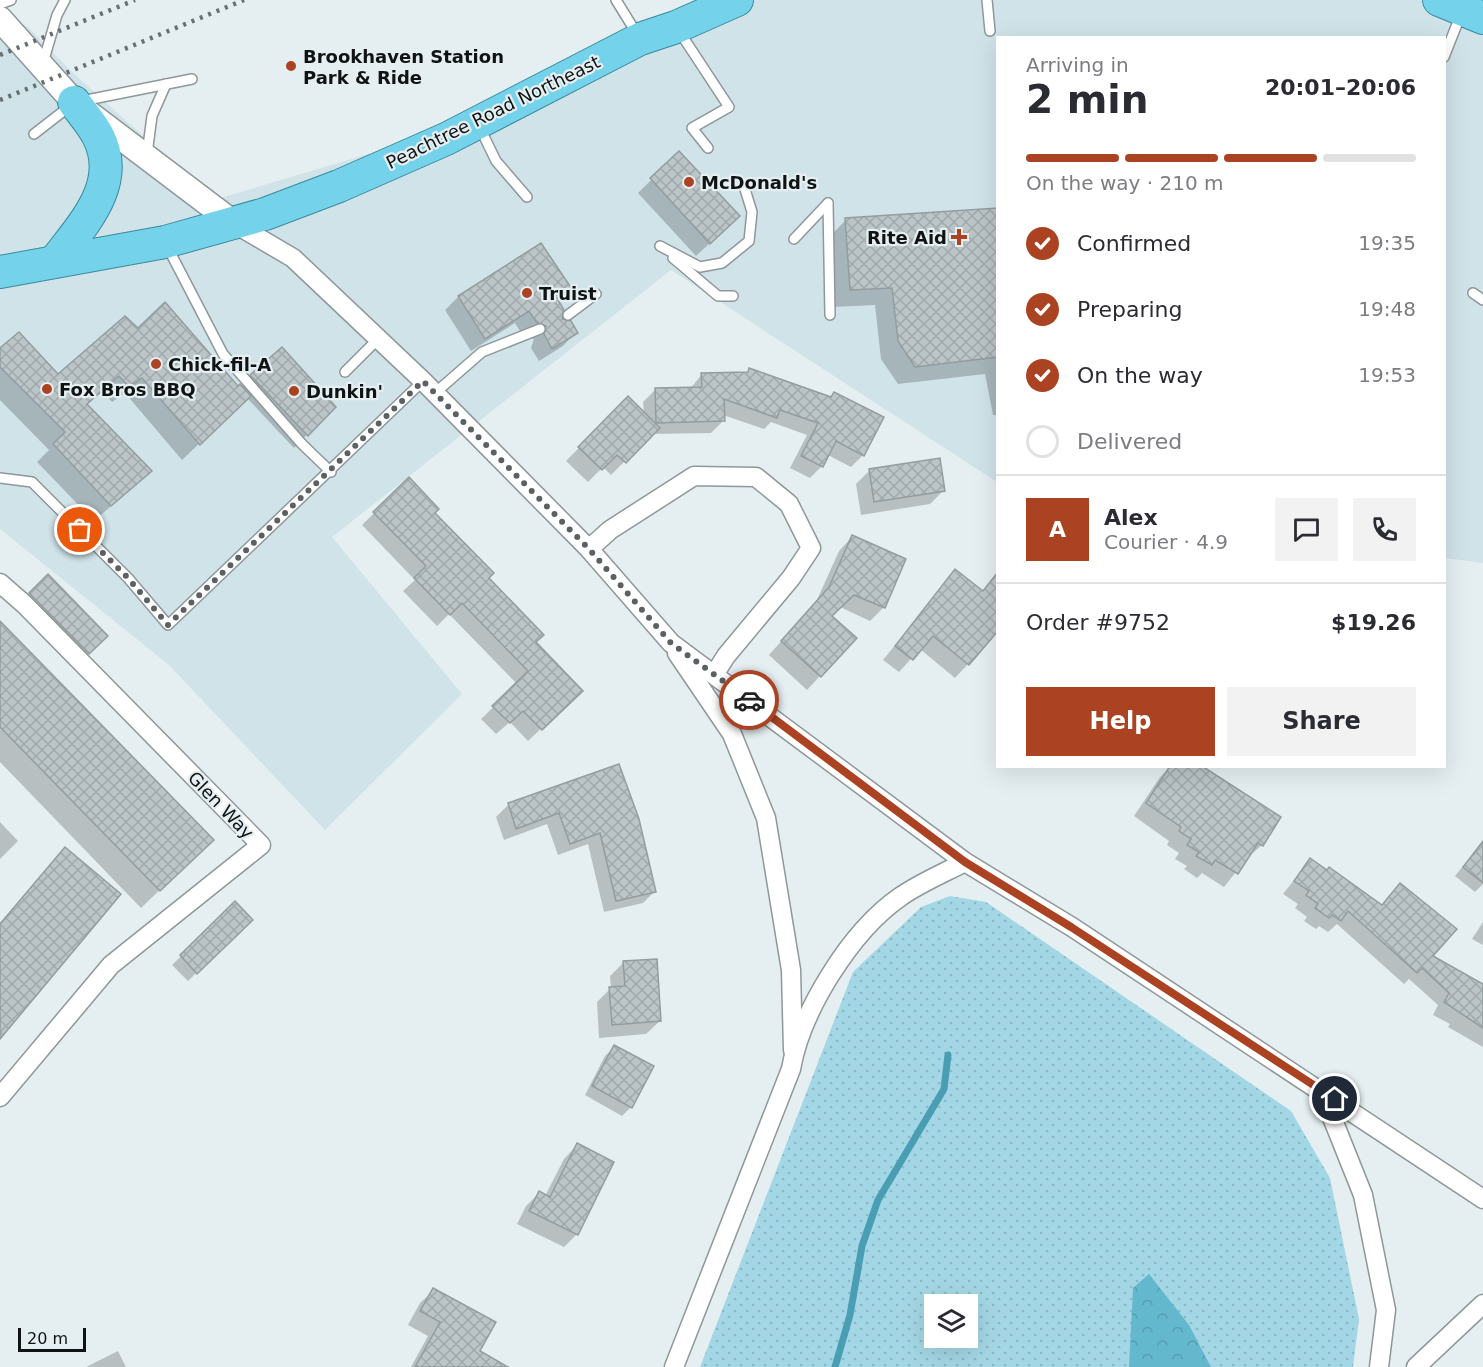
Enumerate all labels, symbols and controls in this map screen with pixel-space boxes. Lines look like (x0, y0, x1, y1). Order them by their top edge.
place label: Brookhaven Station Park & Ride (303, 46, 504, 88)
street label: Peachtree Road Northeast (383, 51, 603, 173)
text: Arriving in (1026, 53, 1129, 77)
marker: Brookhaven Station Park & Ride (284, 59, 298, 73)
text: 20:01–20:06 (1265, 75, 1416, 100)
text: 2 min (1026, 77, 1148, 122)
text: On the way · 210 m (1026, 171, 1224, 195)
place label: McDonald's (701, 172, 817, 193)
marker: McDonald's (682, 175, 696, 189)
place label: Rite Aid (867, 227, 947, 248)
icon: check (1026, 227, 1059, 260)
marker: Rite Aid (952, 230, 966, 244)
text: Confirmed (1077, 231, 1191, 256)
text: 19:35 (1358, 231, 1416, 255)
place label: Truist (539, 283, 597, 304)
marker: Truist (520, 286, 534, 300)
icon: check (1026, 293, 1059, 326)
text: Preparing (1077, 297, 1183, 322)
text: 19:48 (1358, 297, 1416, 321)
place label: Chick-fil-A (168, 354, 271, 375)
marker: Chick-fil-A (149, 357, 163, 371)
icon: check (1026, 359, 1059, 392)
text: On the way (1077, 363, 1203, 388)
text: 19:53 (1358, 363, 1416, 387)
place label: Fox Bros BBQ (59, 379, 196, 400)
place label: Dunkin' (306, 381, 383, 402)
marker: Fox Bros BBQ (40, 382, 54, 396)
marker: Dunkin' (287, 384, 301, 398)
text: Delivered (1077, 429, 1182, 454)
button: chat (1275, 498, 1338, 561)
button: phone (1353, 498, 1416, 561)
pin (54, 504, 105, 555)
text: Alex (1104, 505, 1158, 530)
icon: bag (63, 513, 96, 546)
text: A (1049, 517, 1066, 542)
text: Courier · 4.9 (1104, 530, 1228, 554)
text: Order #9752 (1026, 610, 1170, 635)
text: $19.26 (1331, 610, 1416, 635)
courier (719, 670, 779, 730)
icon: car (733, 684, 766, 717)
button: Help (1026, 687, 1215, 756)
button: Share (1227, 687, 1416, 756)
street label: Glen Way (184, 767, 258, 843)
pin (1309, 1073, 1360, 1124)
icon: home (1318, 1082, 1351, 1115)
map controls (924, 1294, 978, 1348)
button: layers (924, 1294, 978, 1348)
scale bar (18, 1325, 86, 1352)
text: 20 m (27, 1329, 68, 1348)

